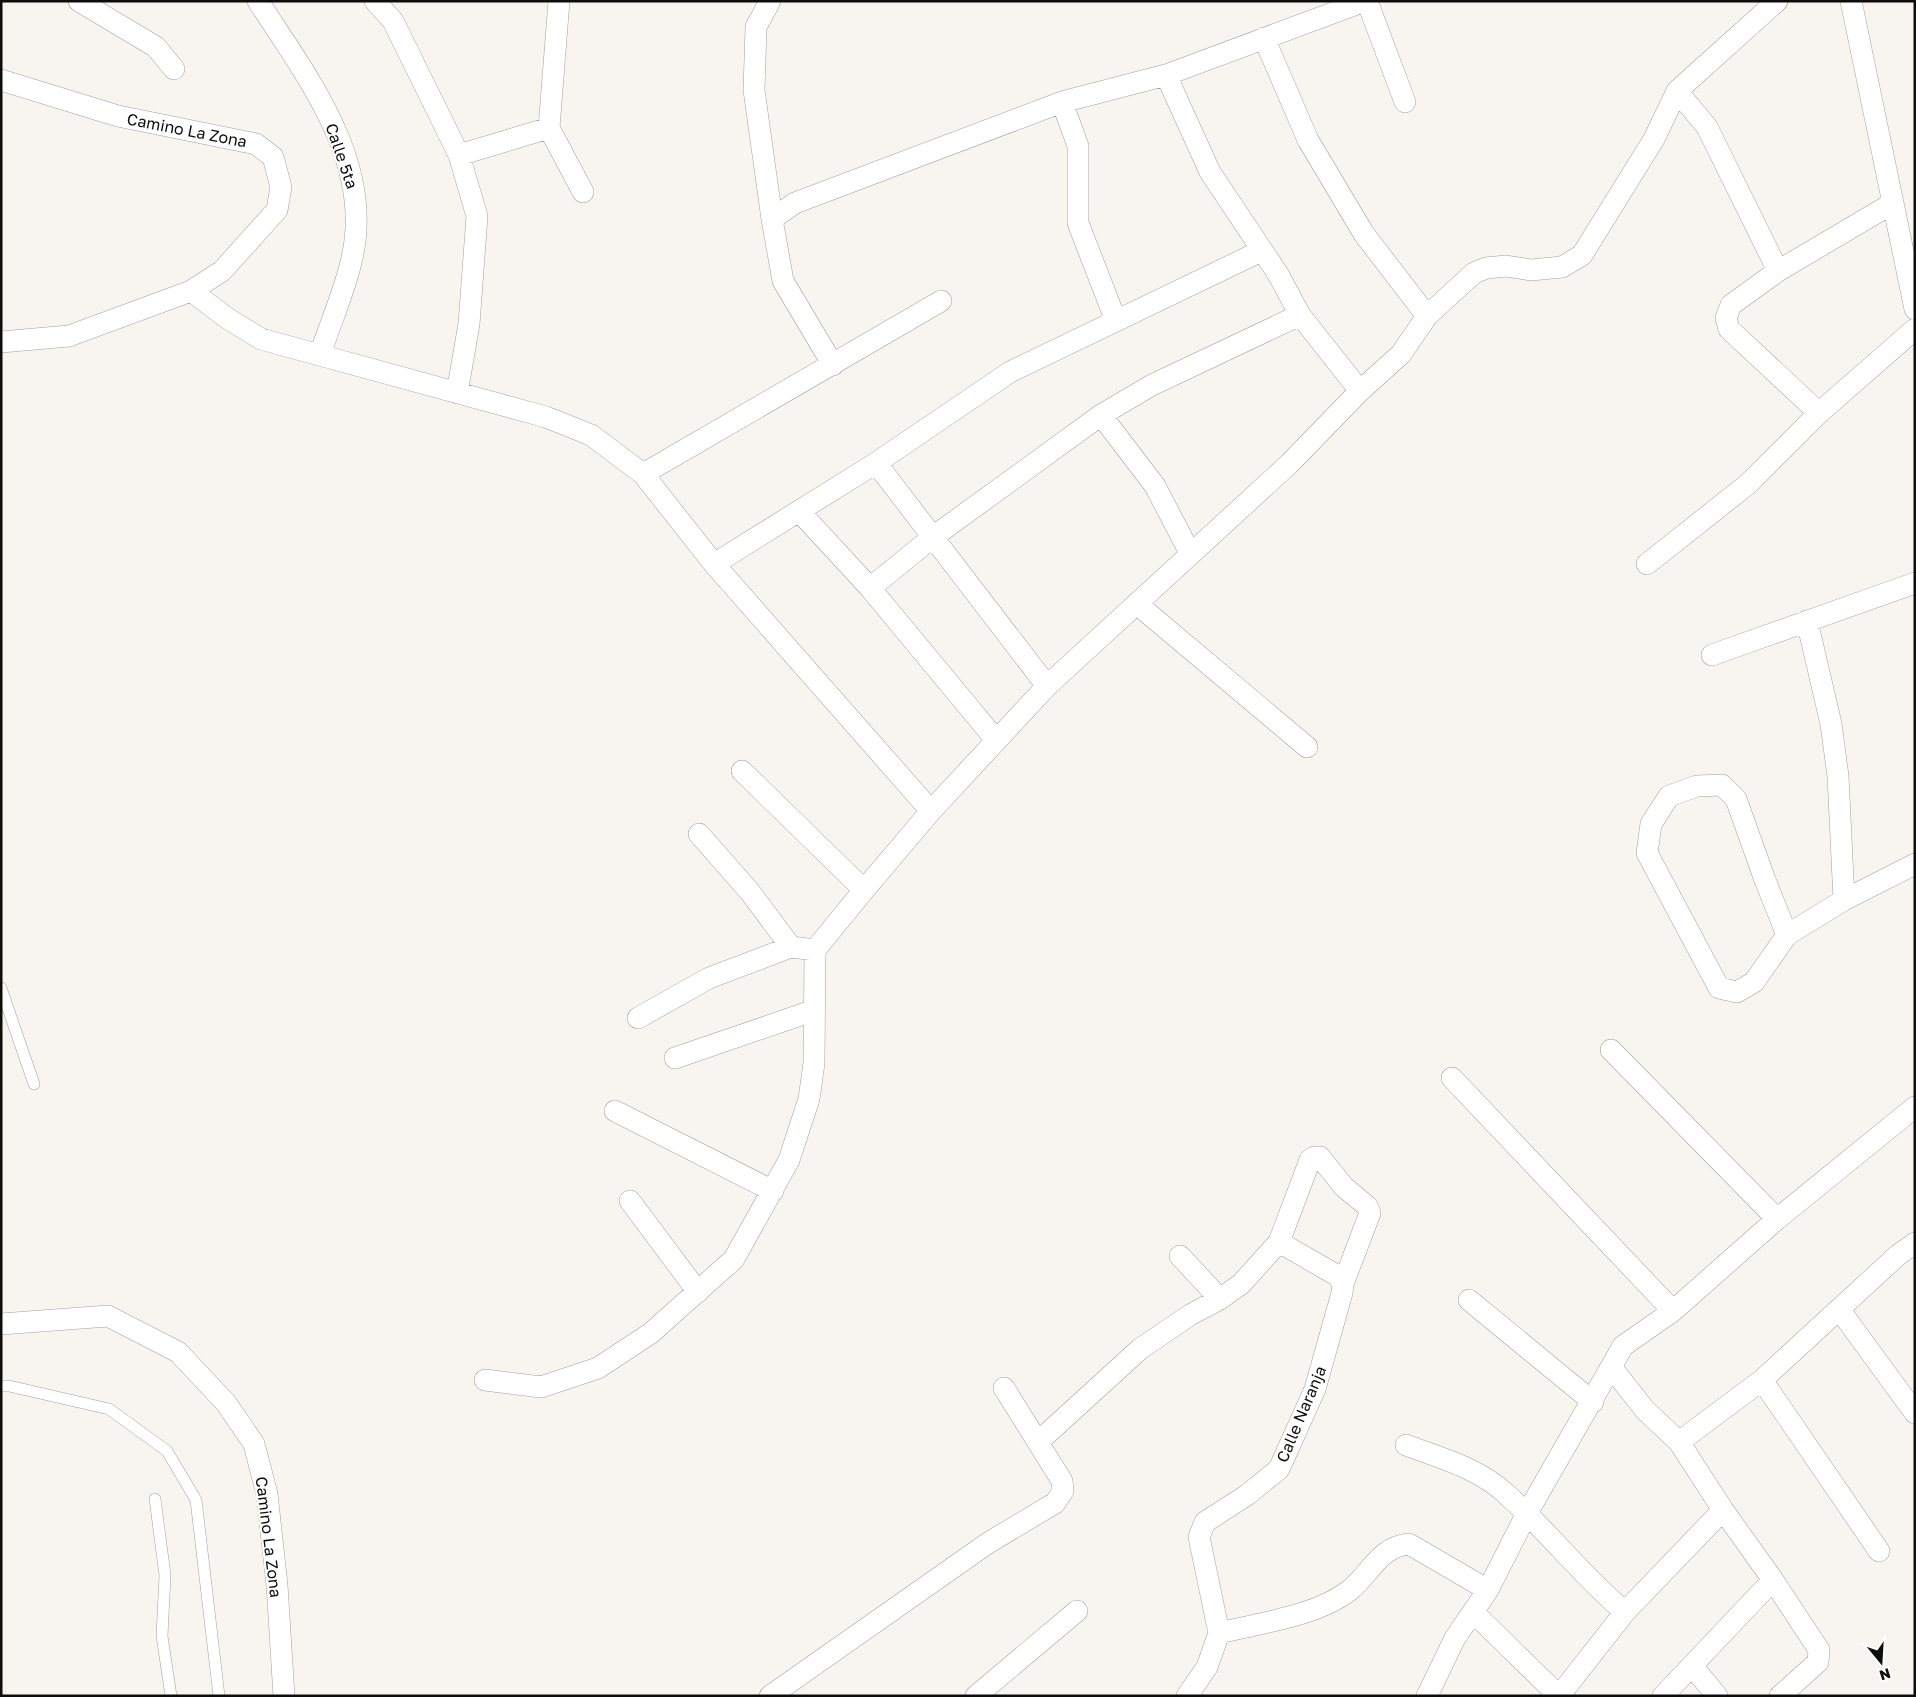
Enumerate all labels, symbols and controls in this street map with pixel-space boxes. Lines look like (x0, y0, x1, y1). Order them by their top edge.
street label: Camino La Zona (125, 109, 249, 151)
street label: Calle 5ta (321, 121, 363, 191)
street label: Calle Naranja (1272, 1363, 1330, 1465)
street label: Camino La Zona (252, 1475, 286, 1599)
north arrow (1856, 1637, 1906, 1687)
text: N (1877, 1665, 1893, 1685)

